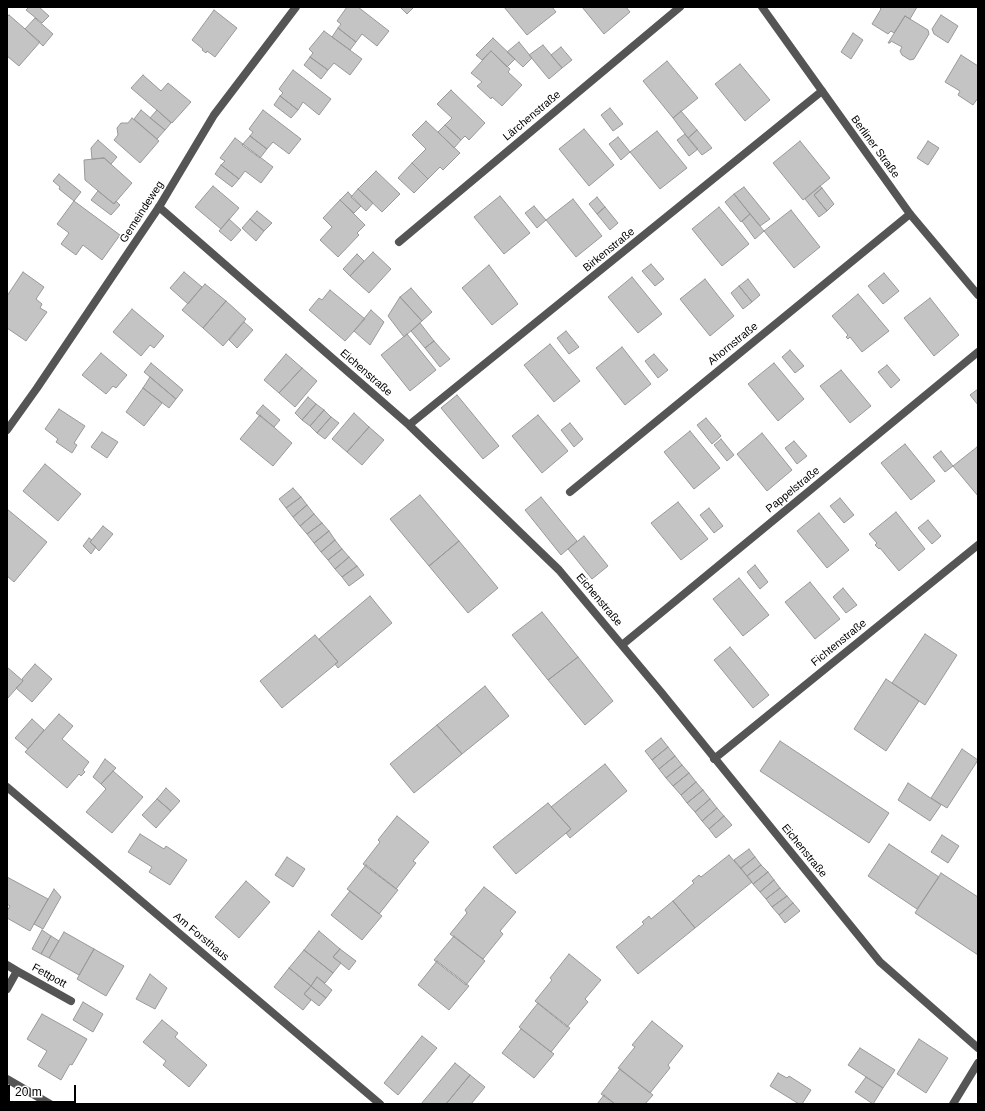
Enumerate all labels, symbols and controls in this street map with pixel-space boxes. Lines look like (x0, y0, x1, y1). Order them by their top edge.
street label: Lärchenstraße (501, 88, 563, 144)
street label: Berliner Straße (848, 113, 902, 181)
street label: Gemeindeweg (117, 179, 167, 245)
street label: Birkenstraße (581, 225, 637, 275)
street label: Ahornstraße (705, 320, 761, 368)
street label: Eichenstraße (337, 347, 395, 399)
street label: Pappelstraße (763, 464, 823, 516)
street label: Eichenstraße (573, 571, 625, 629)
street label: Fichtenstraße (809, 617, 869, 669)
street label: Eichenstraße (778, 822, 830, 880)
street label: Am Forsthaus (171, 910, 231, 964)
street label: Fettpott (29, 961, 69, 991)
scale bar (10, 1077, 78, 1103)
text: 20 m (15, 1085, 42, 1099)

